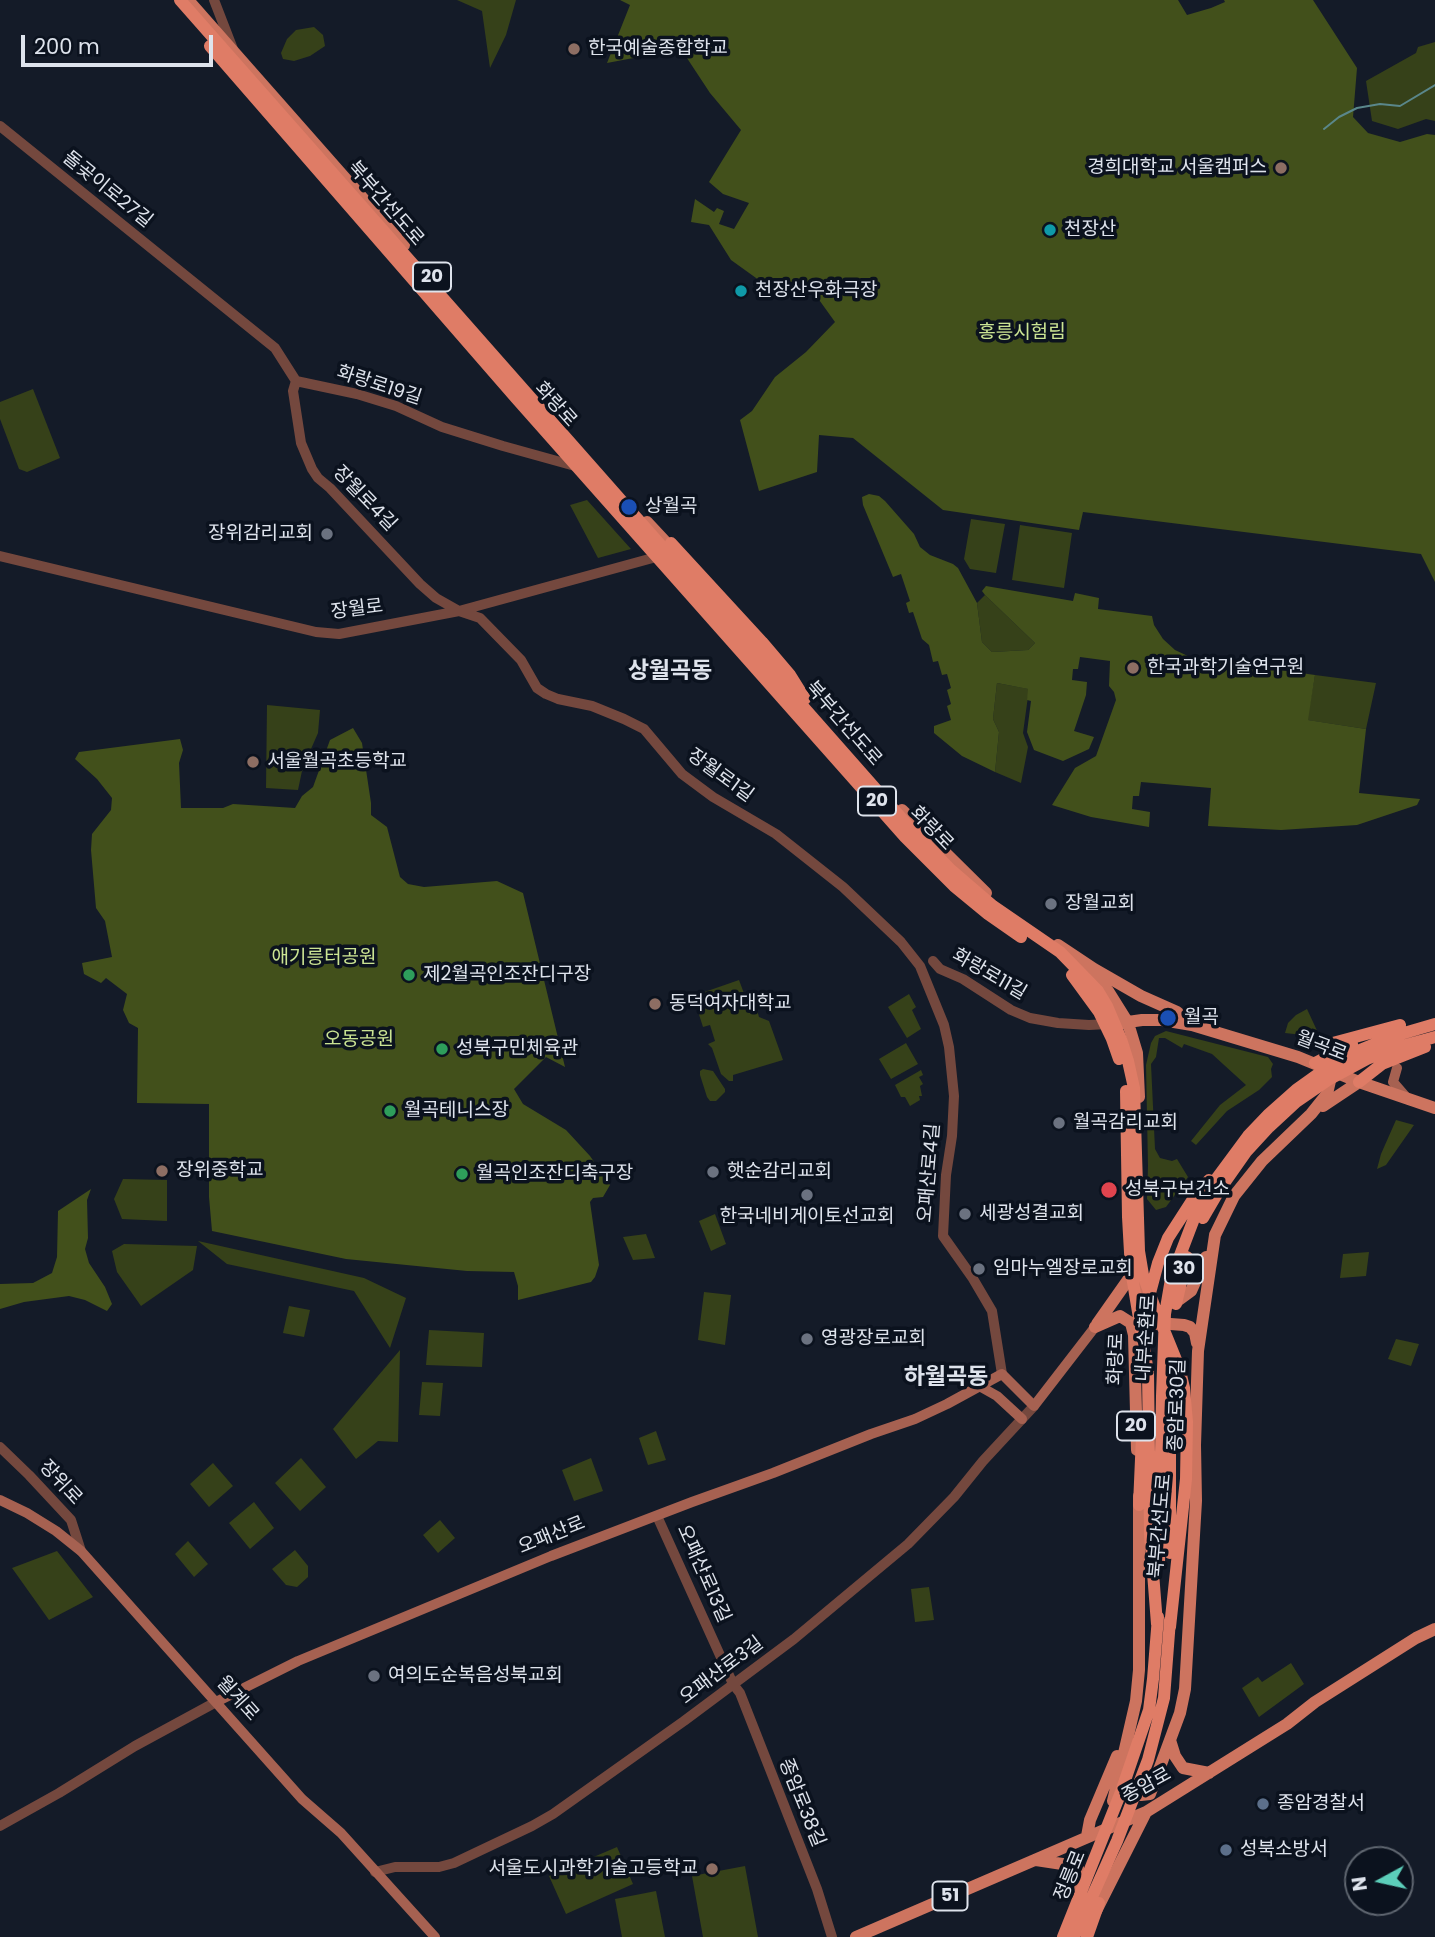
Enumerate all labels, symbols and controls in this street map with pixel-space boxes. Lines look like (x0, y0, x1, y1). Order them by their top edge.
scale bar (24, 21, 217, 65)
text: 200 m (34, 32, 100, 61)
place label: 한국예술종합학교 (588, 38, 728, 60)
marker: 한국예술종합학교 (566, 41, 582, 57)
street label: 돌곶이로27길 (58, 147, 156, 233)
street label: 북부간선도로 (342, 157, 428, 251)
place label: 경희대학교 서울캠퍼스 (1087, 157, 1267, 179)
marker: 경희대학교 서울캠퍼스 (1273, 160, 1289, 176)
place label: 천장산 (1064, 219, 1116, 241)
marker: 천장산 (1042, 222, 1058, 238)
road number: 20 (413, 262, 451, 292)
place label: 천장산우화극장 (755, 280, 877, 302)
marker: 천장산우화극장 (733, 283, 749, 299)
park label: 홍릉시험림 (978, 322, 1066, 344)
street label: 화랑로19길 (334, 362, 424, 410)
street label: 화랑로 (529, 378, 581, 432)
street label: 장월로4길 (327, 462, 401, 536)
place label: 상월곡 (645, 496, 697, 518)
marker: 상월곡 (619, 497, 639, 517)
place label: 장위감리교회 (208, 523, 313, 545)
marker: 장위감리교회 (319, 526, 335, 542)
street label: 장월로 (330, 595, 384, 625)
place label: 한국과학기술연구원 (1147, 657, 1304, 679)
district label: 상월곡동 (628, 658, 712, 686)
marker: 한국과학기술연구원 (1125, 660, 1141, 676)
street label: 북부간선도로 (800, 677, 886, 771)
street label: 장월로1길 (683, 744, 757, 808)
place label: 서울월곡초등학교 (267, 751, 407, 773)
marker: 서울월곡초등학교 (245, 754, 261, 770)
road number: 20 (858, 786, 896, 816)
street label: 화랑로 (905, 802, 957, 856)
place label: 장월교회 (1065, 893, 1135, 915)
marker: 장월교회 (1043, 896, 1059, 912)
street label: 화랑로11길 (948, 945, 1030, 1005)
park label: 애기릉터공원 (272, 947, 376, 969)
place label: 제2월곡인조잔디구장 (423, 964, 591, 986)
marker: 제2월곡인조잔디구장 (401, 967, 417, 983)
place label: 동덕여자대학교 (669, 993, 791, 1015)
marker: 동덕여자대학교 (647, 996, 663, 1012)
place label: 월곡 (1184, 1007, 1219, 1029)
marker: 월곡 (1158, 1008, 1178, 1028)
street label: 월곡로 (1292, 1027, 1350, 1067)
park label: 오동공원 (324, 1029, 394, 1051)
place label: 성북구민체육관 (456, 1038, 578, 1060)
marker: 성북구민체육관 (434, 1041, 450, 1057)
place label: 월곡테니스장 (404, 1100, 509, 1122)
marker: 월곡테니스장 (382, 1103, 398, 1119)
place label: 월곡감리교회 (1073, 1112, 1178, 1134)
marker: 월곡감리교회 (1051, 1115, 1067, 1131)
street label: 오패산로4길 (914, 1123, 946, 1223)
place label: 장위중학교 (176, 1160, 263, 1182)
place label: 햇순감리교회 (727, 1161, 832, 1183)
marker: 장위중학교 (154, 1163, 170, 1179)
place label: 월곡인조잔디축구장 (476, 1163, 633, 1185)
marker: 햇순감리교회 (705, 1164, 721, 1180)
marker: 월곡인조잔디축구장 (454, 1166, 470, 1182)
place label: 성북구보건소 (1125, 1179, 1230, 1201)
marker: 성북구보건소 (1099, 1180, 1119, 1200)
marker: 한국네비게이토선교회 (799, 1187, 815, 1203)
place label: 세광성결교회 (979, 1203, 1084, 1225)
place label: 한국네비게이토선교회 (720, 1206, 894, 1228)
marker: 세광성결교회 (957, 1206, 973, 1222)
road number: 30 (1165, 1254, 1203, 1284)
place label: 임마누엘장로교회 (993, 1258, 1133, 1280)
marker: 임마누엘장로교회 (971, 1261, 987, 1277)
street label: 내부순환로 (1133, 1294, 1161, 1382)
place label: 영광장로교회 (821, 1328, 926, 1350)
marker: 영광장로교회 (799, 1331, 815, 1347)
street label: 화랑로 (1105, 1332, 1129, 1386)
street label: 종암로30길 (1165, 1358, 1191, 1452)
district label: 하월곡동 (904, 1364, 988, 1392)
road number: 20 (1117, 1412, 1155, 1441)
street label: 장위로 (34, 1456, 86, 1510)
street label: 북부간선도로 (1145, 1473, 1177, 1579)
street label: 오패산로 (515, 1512, 589, 1560)
street label: 오패산로13길 (671, 1522, 735, 1626)
street label: 오패산로3길 (676, 1632, 768, 1710)
place label: 여의도순복음성북교회 (388, 1665, 563, 1687)
marker: 여의도순복음성북교회 (366, 1668, 382, 1684)
street label: 월계로 (211, 1672, 263, 1726)
street label: 종암로38길 (773, 1756, 829, 1850)
street label: 종암로 (1119, 1763, 1175, 1809)
place label: 종암경찰서 (1277, 1793, 1364, 1815)
marker: 종암경찰서 (1255, 1796, 1271, 1812)
place label: 성북소방서 (1240, 1839, 1327, 1861)
marker: 성북소방서 (1218, 1842, 1234, 1858)
north arrow (1344, 1846, 1414, 1916)
street label: 정릉로 (1051, 1847, 1091, 1905)
place label: 서울도시과학기술고등학교 (488, 1858, 698, 1880)
marker: 서울도시과학기술고등학교 (704, 1861, 720, 1877)
text: N (1345, 1875, 1374, 1893)
road number: 51 (932, 1882, 968, 1910)

